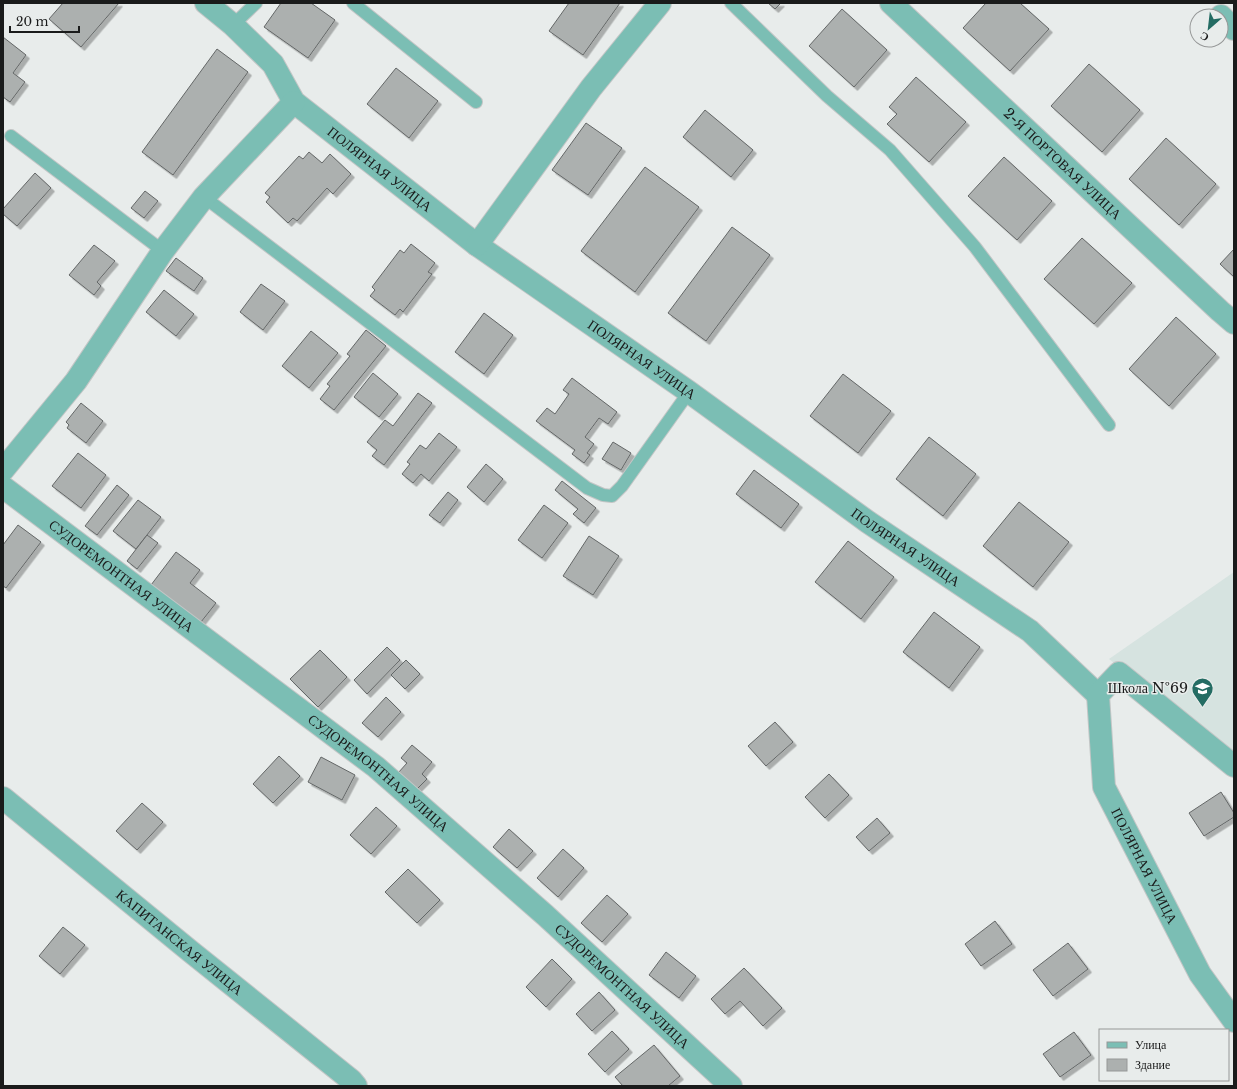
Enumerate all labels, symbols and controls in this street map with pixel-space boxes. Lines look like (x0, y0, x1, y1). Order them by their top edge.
scale bar (10, 8, 79, 34)
north arrow (1189, 8, 1229, 48)
text: 20 m (16, 14, 48, 29)
text: С (1197, 29, 1211, 45)
street label: 2-Я ПОРТОВАЯ УЛИЦА (1000, 104, 1126, 224)
street label: ПОЛЯРНАЯ УЛИЦА (324, 123, 436, 216)
street label: ПОЛЯРНАЯ УЛИЦА (584, 315, 700, 404)
street label: ПОЛЯРНАЯ УЛИЦА (848, 504, 965, 591)
street label: СУДОРЕМОНТНАЯ УЛИЦА (45, 516, 198, 637)
school or university icon: Школа №69 (1190, 675, 1216, 708)
place label: Школа №69 (1108, 679, 1188, 697)
street label: СУДОРЕМОНТНАЯ УЛИЦА (304, 710, 453, 836)
street label: ПОЛЯРНАЯ УЛИЦА (1107, 805, 1182, 928)
street label: КАПИТАНСКАЯ УЛИЦА (113, 885, 247, 1000)
street label: СУДОРЕМОНТНАЯ УЛИЦА (551, 920, 694, 1053)
legend (1099, 1029, 1229, 1081)
text: Улица (1135, 1037, 1167, 1052)
text: Здание (1135, 1057, 1170, 1072)

